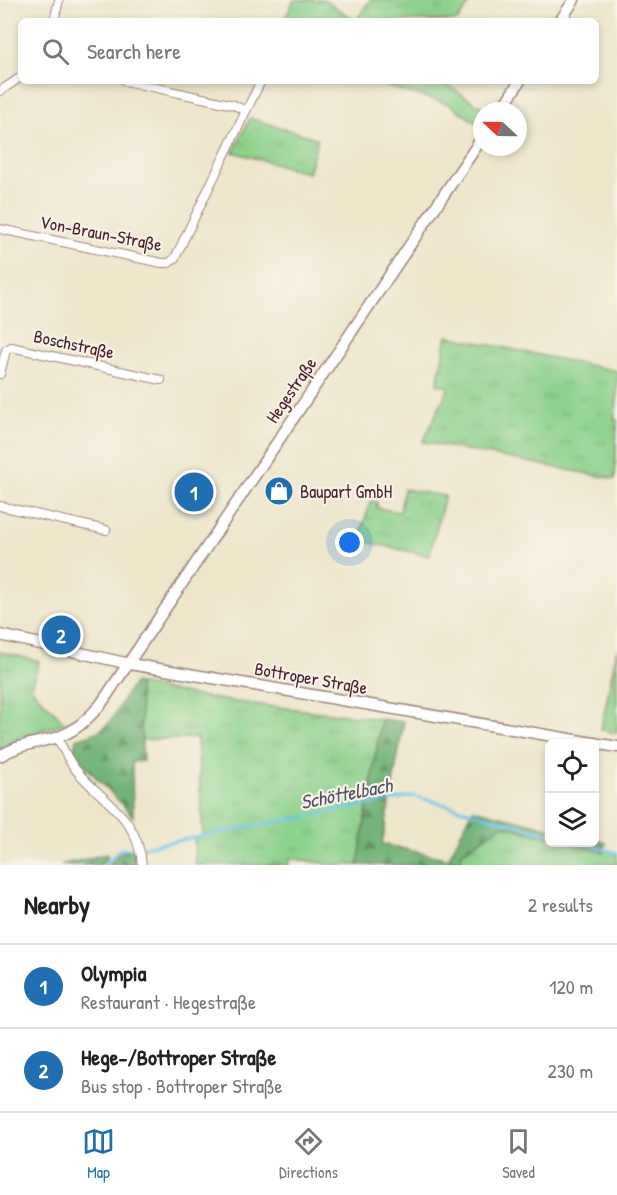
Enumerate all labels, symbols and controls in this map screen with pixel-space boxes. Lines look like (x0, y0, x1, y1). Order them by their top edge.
search box (18, 18, 599, 84)
icon: search (39, 35, 72, 68)
text: Search here (87, 36, 181, 66)
north arrow (473, 102, 527, 156)
street label: Von-Braun-Straße (38, 209, 164, 257)
street label: Boschstraße (31, 323, 117, 365)
street label: Hegestraße (260, 352, 322, 428)
pin: 1 (174, 470, 214, 514)
shop icon: Baupart GmbH (263, 475, 295, 507)
place label: Baupart GmbH (300, 479, 392, 504)
your location (335, 528, 364, 557)
pin: 2 (42, 612, 80, 658)
street label: Bottroper Straße (253, 656, 369, 700)
map controls (545, 739, 599, 847)
button: locate (545, 739, 599, 793)
water label: Schöttelbach (298, 771, 396, 815)
button: layers (545, 793, 599, 847)
text: Nearby (24, 887, 90, 922)
text: 2 results (528, 891, 593, 918)
text: Olympia (81, 958, 146, 988)
text: 1 (40, 973, 47, 1000)
text: 120 m (549, 973, 593, 1000)
text: Restaurant · Hegestraße (81, 988, 256, 1015)
text: Hege-/Bottroper Straße (81, 1042, 276, 1072)
text: 2 (39, 1057, 48, 1084)
text: 230 m (548, 1057, 593, 1084)
text: Bus stop · Bottroper Straße (81, 1072, 283, 1099)
tab: Map (82, 1125, 115, 1183)
tab: Directions (279, 1125, 338, 1183)
tab: Saved (502, 1125, 535, 1183)

